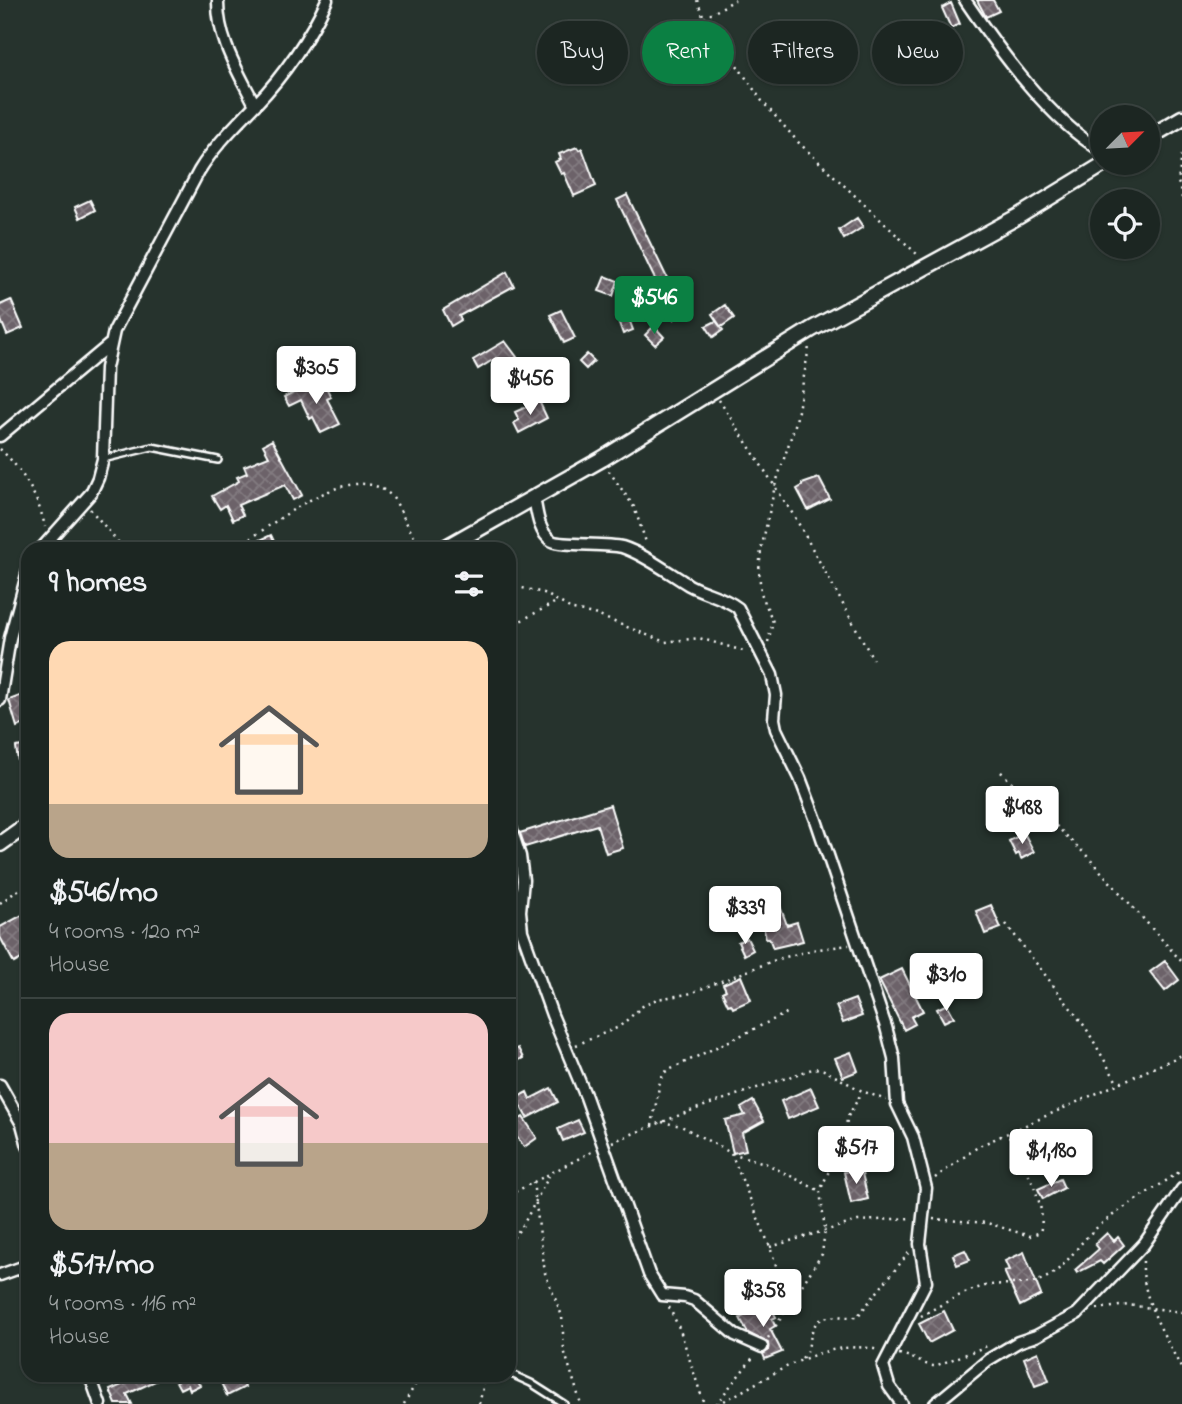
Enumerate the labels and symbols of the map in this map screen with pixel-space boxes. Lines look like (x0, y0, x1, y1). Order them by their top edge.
north arrow (1090, 105, 1160, 175)
pin: $546 (613, 276, 695, 336)
pin: $305 (275, 346, 357, 406)
pin: $456 (489, 358, 571, 417)
pin: $488 (981, 786, 1063, 846)
pin: $339 (704, 886, 786, 946)
pin: $310 (905, 954, 987, 1013)
pin: $517 (815, 1126, 897, 1186)
pin: $1,180 (994, 1130, 1108, 1189)
pin: $358 (722, 1270, 804, 1329)

